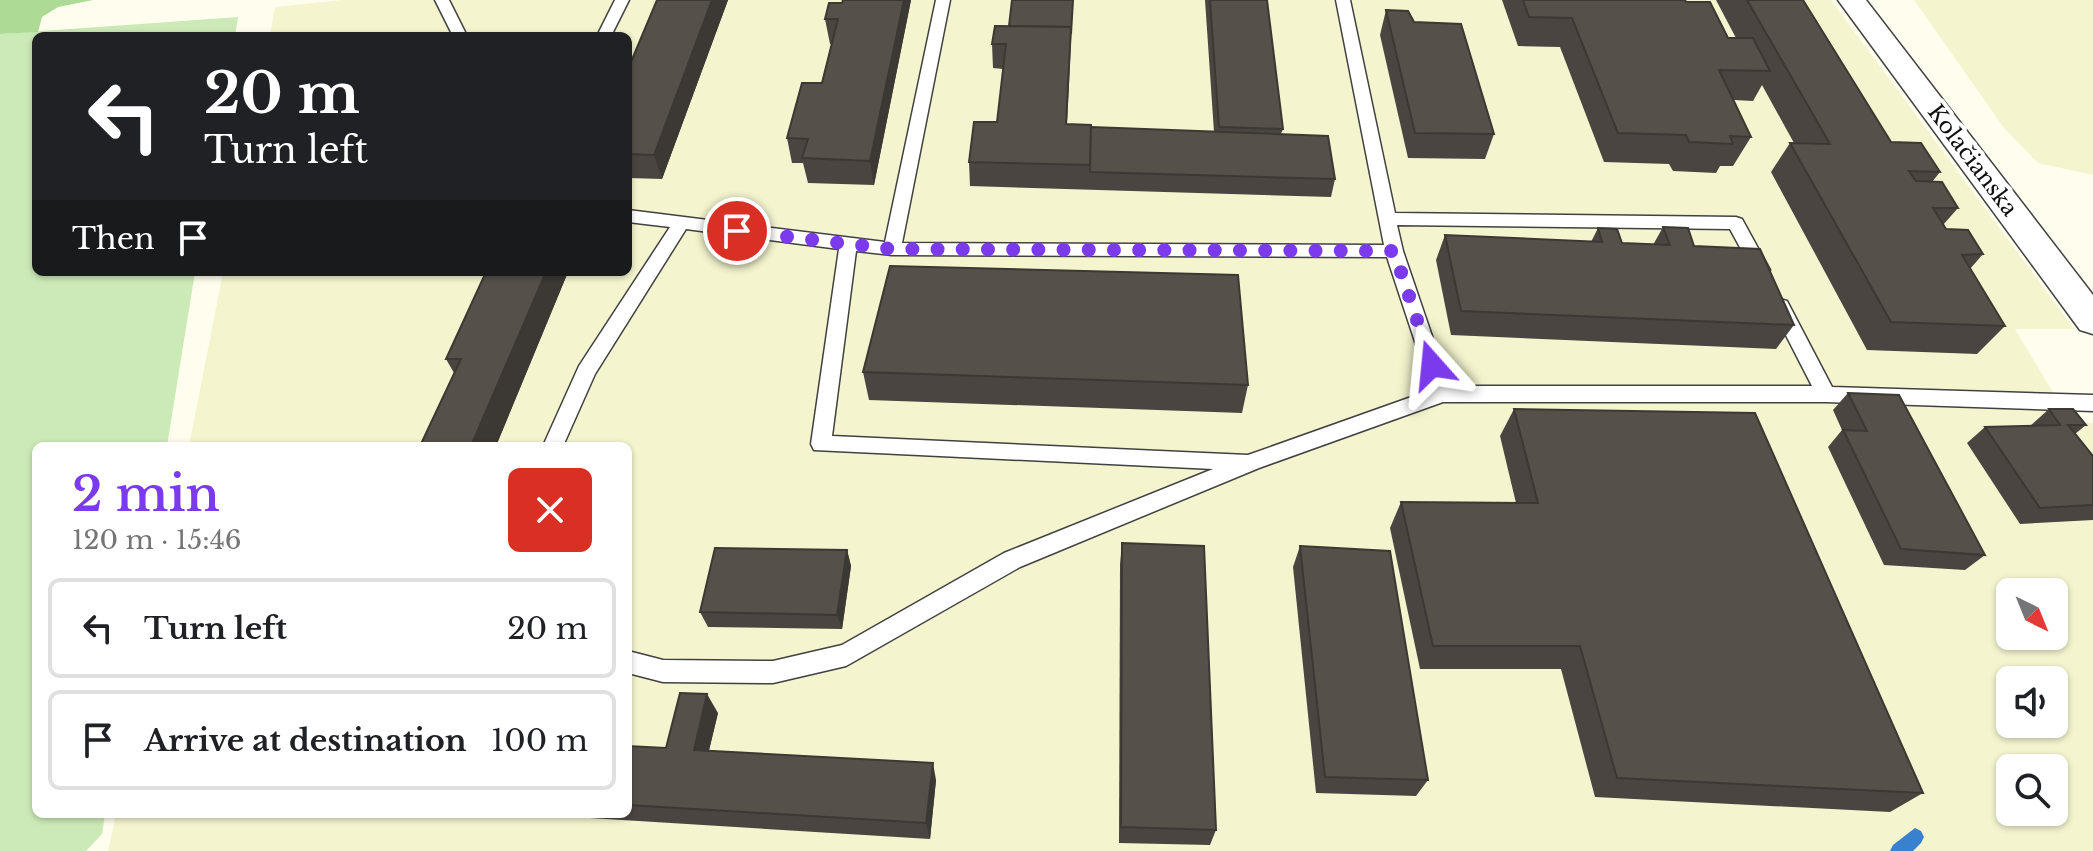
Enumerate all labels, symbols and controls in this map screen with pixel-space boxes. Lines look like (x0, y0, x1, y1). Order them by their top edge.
text: 20 m (204, 59, 360, 128)
icon: left (72, 64, 176, 168)
street label: Kolačianska (1922, 99, 2024, 222)
text: Turn left (204, 128, 368, 173)
pin (703, 197, 771, 265)
icon: arrive (715, 209, 759, 253)
icon: arrive (171, 216, 215, 260)
text: Then (72, 220, 155, 257)
position arrow (1390, 323, 1474, 407)
text: 2 min (72, 464, 220, 524)
button: close (508, 468, 592, 552)
text: 120 m · 15:46 (72, 524, 242, 556)
north arrow (1996, 578, 2068, 650)
map controls (1996, 578, 2068, 826)
icon: left (76, 606, 120, 650)
text: Turn left (144, 610, 287, 647)
text: 20 m (507, 610, 588, 647)
button: sound (1996, 666, 2068, 738)
icon: arrive (76, 718, 120, 762)
text: Arrive at destination (144, 722, 467, 759)
text: 100 m (491, 722, 588, 759)
button: search (1996, 754, 2068, 826)

